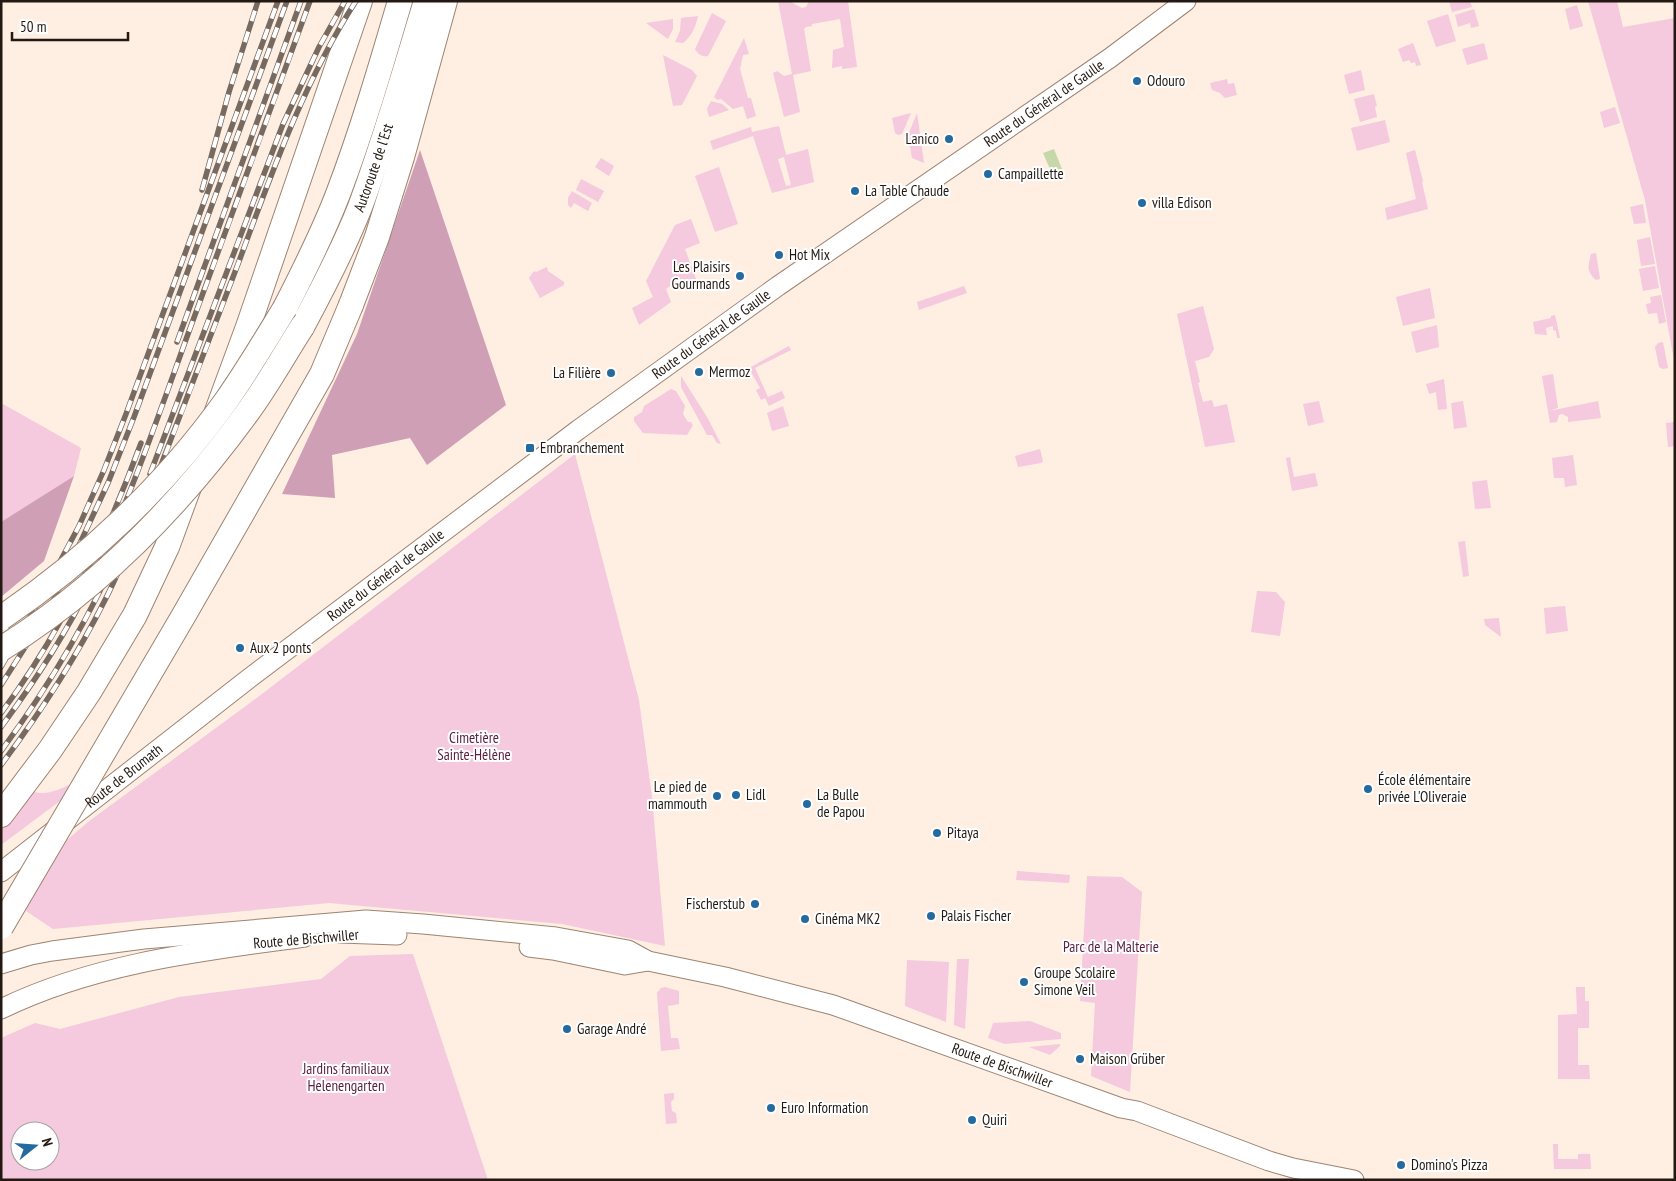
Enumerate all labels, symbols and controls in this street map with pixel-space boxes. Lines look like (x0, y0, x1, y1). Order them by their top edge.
scale bar (12, 10, 129, 42)
text: 50 m (20, 17, 46, 36)
street label: Route du Général de Gaulle (980, 55, 1107, 151)
place label: Odouro (1147, 71, 1185, 90)
marker: Odouro (1131, 75, 1143, 87)
street label: Autoroute de l’Est (349, 121, 397, 214)
place label: Lanico (906, 129, 939, 148)
marker: Lanico (943, 133, 955, 145)
place label: Campaillette (998, 164, 1064, 183)
marker: Campaillette (982, 168, 994, 180)
place label: La Table Chaude (865, 181, 949, 200)
marker: La Table Chaude (849, 185, 861, 197)
place label: villa Edison (1152, 193, 1212, 212)
marker: villa Edison (1136, 197, 1148, 209)
place label: Hot Mix (789, 245, 830, 264)
marker: Hot Mix (773, 249, 785, 261)
place label: Les Plaisirs Gourmands (672, 257, 730, 293)
marker: Les Plaisirs Gourmands (734, 270, 746, 282)
street label: Route du Général de Gaulle (648, 285, 774, 383)
place label: Mermoz (709, 362, 750, 381)
place label: La Filière (553, 363, 601, 382)
marker: Mermoz (693, 366, 705, 378)
marker: La Filière (605, 367, 617, 379)
place label: Embranchement (540, 438, 624, 457)
marker: Embranchement (524, 442, 536, 454)
street label: Route du Général de Gaulle (323, 525, 448, 625)
place label: Aux 2 ponts (250, 638, 311, 657)
marker: Aux 2 ponts (234, 642, 246, 654)
park label: Cimetière Sainte-Hélène (437, 728, 511, 764)
street label: Route de Brumath (81, 739, 166, 812)
place label: École élémentaire privée L'Oliveraie (1378, 770, 1471, 806)
place label: Le pied de mammouth (648, 777, 707, 813)
marker: École élémentaire privée L'Oliveraie (1362, 783, 1374, 795)
place label: Lidl (746, 785, 766, 804)
place label: La Bulle de Papou (817, 785, 865, 821)
marker: Lidl (730, 789, 742, 801)
marker: Le pied de mammouth (711, 790, 723, 802)
marker: La Bulle de Papou (801, 798, 813, 810)
place label: Pitaya (947, 823, 979, 842)
marker: Pitaya (931, 827, 943, 839)
place label: Fischerstub (686, 894, 745, 913)
marker: Fischerstub (749, 898, 761, 910)
place label: Palais Fischer (941, 906, 1012, 925)
place label: Cinéma MK2 (815, 909, 881, 928)
marker: Palais Fischer (925, 910, 937, 922)
marker: Cinéma MK2 (799, 913, 811, 925)
street label: Route de Bischwiller (253, 924, 360, 953)
park label: Parc de la Malterie (1063, 937, 1159, 956)
place label: Groupe Scolaire Simone Veil (1034, 963, 1115, 999)
marker: Groupe Scolaire Simone Veil (1018, 976, 1030, 988)
place label: Garage André (577, 1019, 646, 1038)
marker: Garage André (561, 1023, 573, 1035)
street label: Route de Bischwiller (949, 1038, 1056, 1092)
place label: Maison Grüber (1090, 1049, 1166, 1068)
marker: Maison Grüber (1074, 1053, 1086, 1065)
park label: Jardins familiaux Helenengarten (302, 1059, 389, 1095)
place label: Euro Information (781, 1098, 868, 1117)
marker: Euro Information (765, 1102, 777, 1114)
place label: Quiri (982, 1110, 1007, 1129)
marker: Quiri (966, 1114, 978, 1126)
north arrow (10, 1121, 60, 1171)
text: N (38, 1136, 57, 1148)
place label: Domino's Pizza (1411, 1155, 1488, 1174)
marker: Domino's Pizza (1395, 1159, 1407, 1171)

